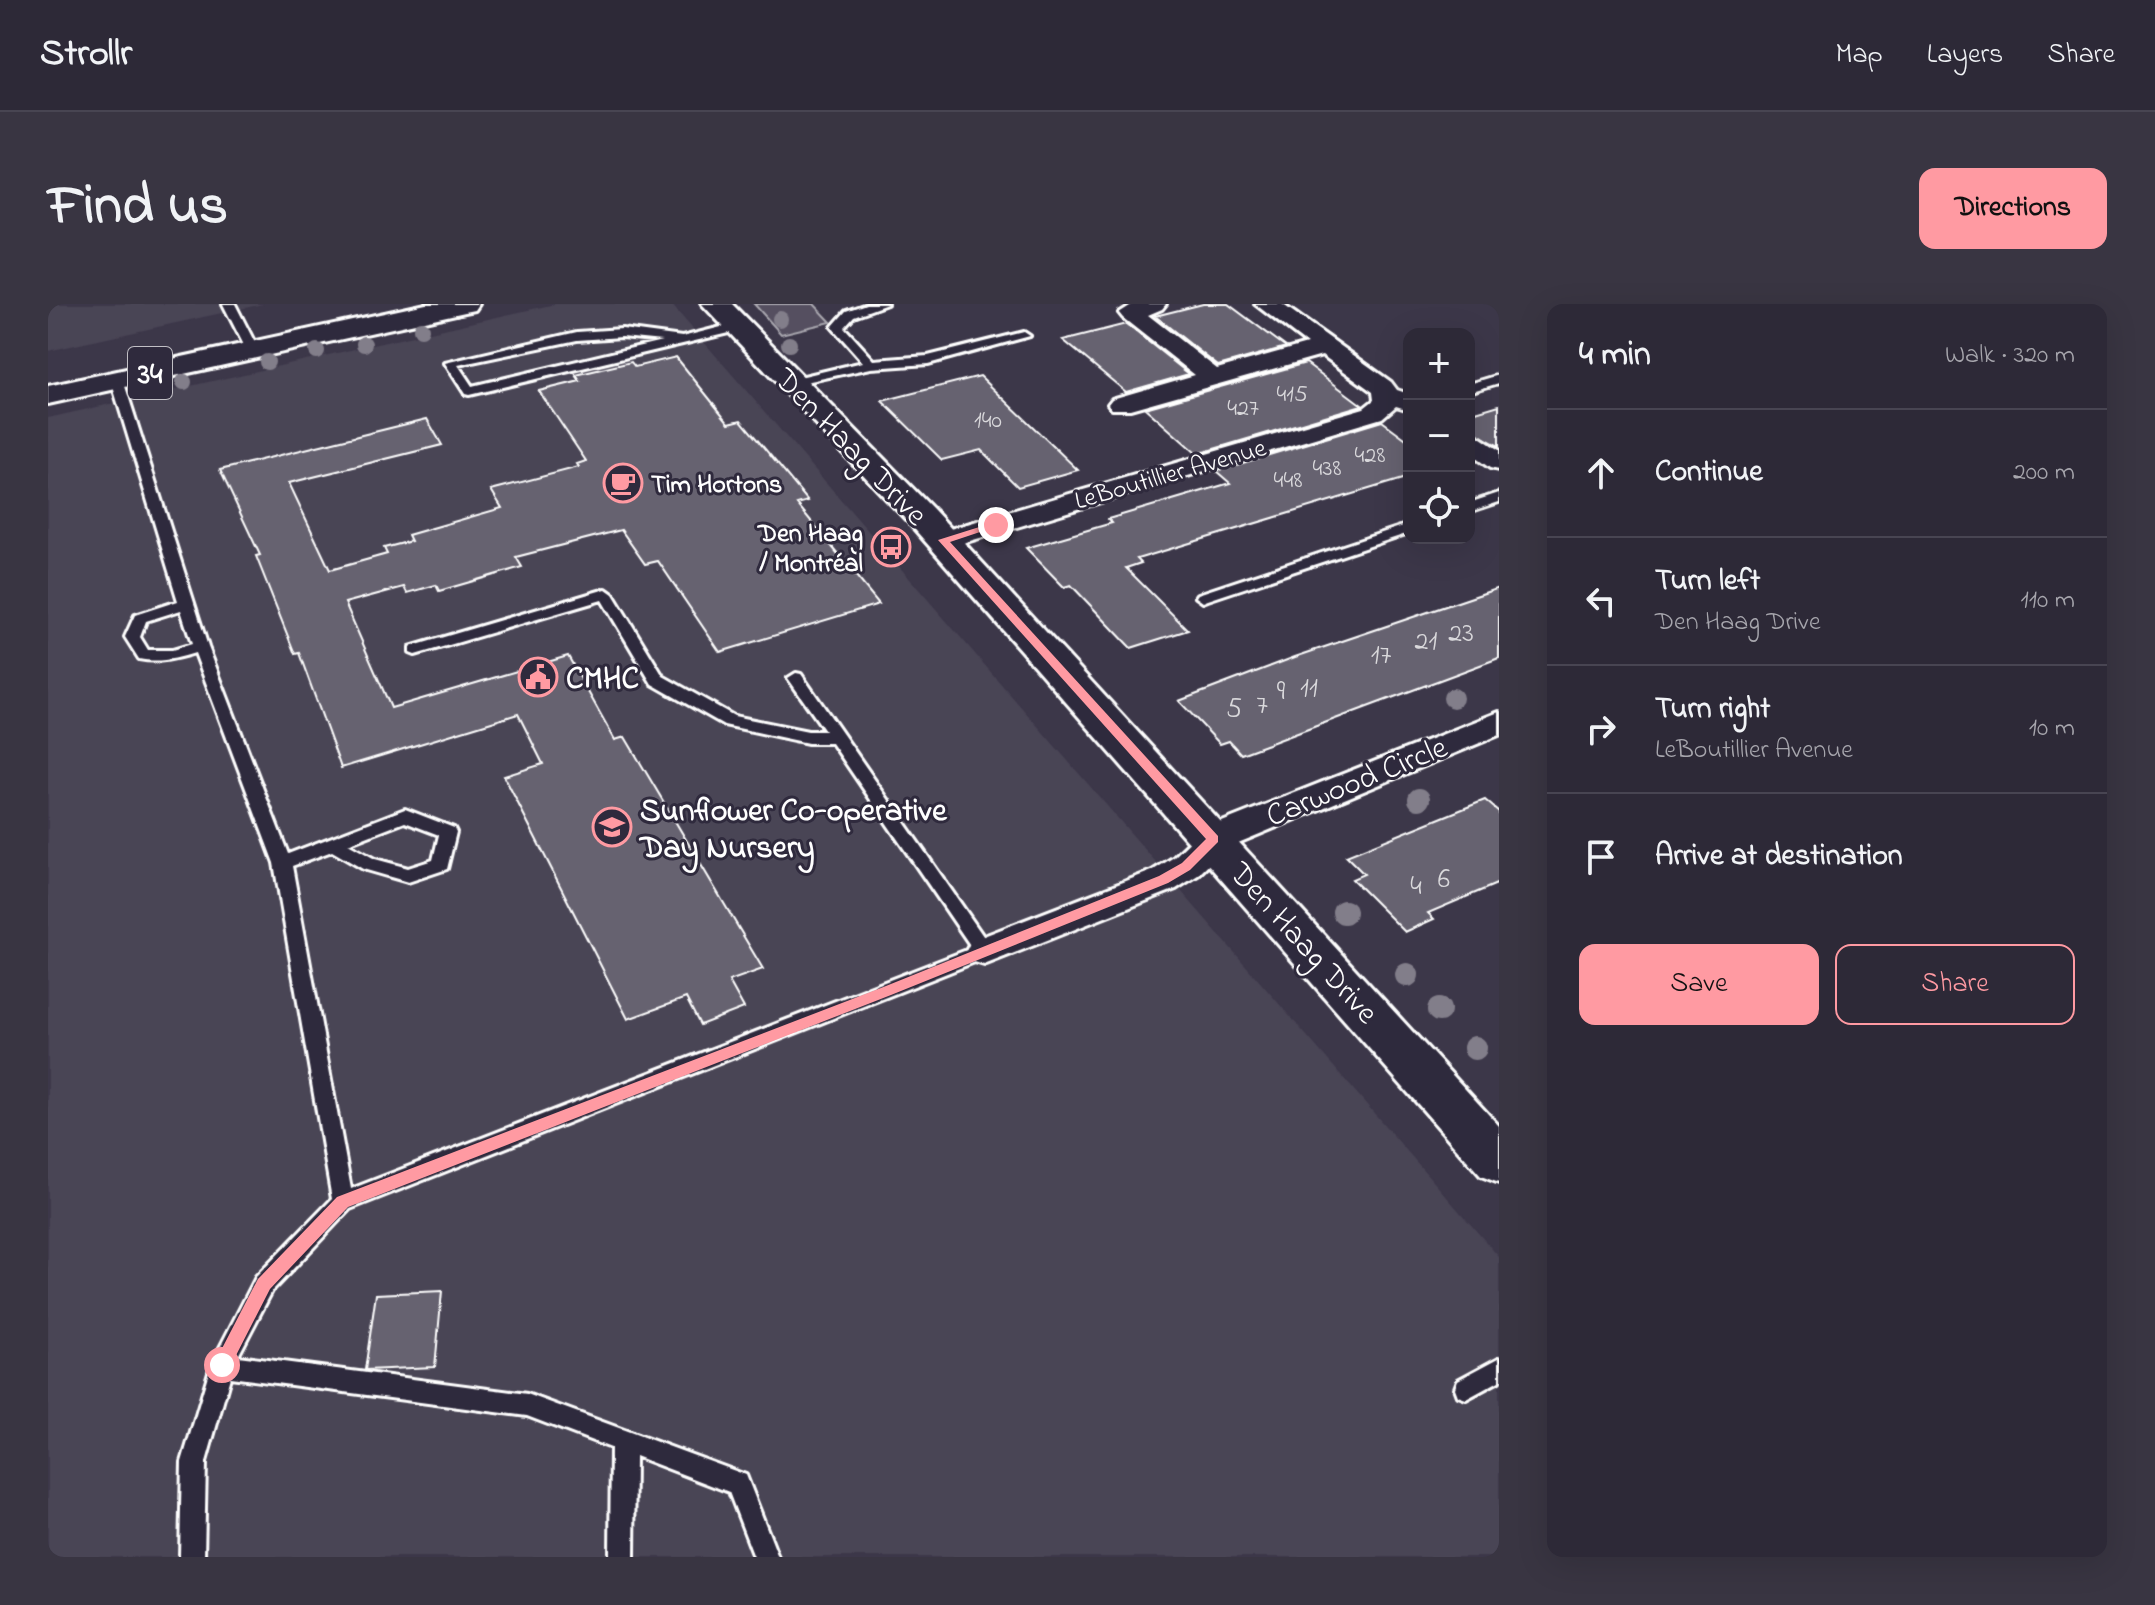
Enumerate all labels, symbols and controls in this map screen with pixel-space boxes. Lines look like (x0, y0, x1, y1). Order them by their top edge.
text: Strollr (40, 27, 132, 83)
text: Map (1835, 35, 1883, 76)
text: Layers (1927, 35, 2003, 76)
text: Share (2047, 35, 2115, 76)
text: Find us (48, 168, 228, 249)
button: Directions (1919, 168, 2107, 249)
map controls (1403, 328, 1475, 544)
button: + (1403, 328, 1475, 400)
text: 4 min (1579, 331, 1651, 381)
text: Walk · 320 m (1945, 337, 2075, 375)
road number: 34 (128, 347, 172, 399)
street label: Den Haag Drive (761, 358, 938, 539)
house number: 415 (1276, 378, 1308, 413)
house number: 427 (1227, 392, 1259, 427)
button: − (1403, 400, 1475, 472)
house number: 140 (974, 404, 1002, 439)
street label: LeBoutillier Avenue (1070, 430, 1271, 521)
house number: 428 (1355, 439, 1385, 474)
icon: ahead (1579, 451, 1623, 495)
text: Continue (1655, 451, 1763, 495)
house number: 438 (1313, 452, 1341, 487)
text: 200 m (2013, 454, 2075, 492)
cafe icon: Tim Hortons (602, 462, 644, 504)
house number: 448 (1274, 464, 1302, 499)
place label: Tim Hortons (651, 467, 782, 505)
button: locate (1403, 472, 1475, 544)
route end (978, 507, 1014, 543)
place label: Den Haag / Montréal (757, 516, 863, 584)
bus stop icon: Den Haag / Montréal (870, 526, 912, 568)
text: Turn left (1655, 560, 1760, 604)
icon: left (1579, 579, 1623, 623)
text: 110 m (2021, 582, 2075, 620)
text: Den Haag Drive (1655, 604, 1821, 642)
house number: 23 (1448, 614, 1474, 655)
house number: 21 (1415, 622, 1438, 663)
house number: 17 (1371, 636, 1392, 677)
public building icon: CMHC (517, 656, 559, 698)
place label: CMHC (566, 657, 640, 704)
house number: 11 (1300, 669, 1318, 710)
house number: 9 (1277, 672, 1286, 713)
house number: 7 (1256, 686, 1268, 727)
text: Turn right (1655, 688, 1770, 732)
house number: 5 (1226, 689, 1242, 730)
icon: right (1579, 707, 1623, 751)
text: 10 m (2029, 710, 2075, 748)
street label: Carwood Circle (1260, 725, 1456, 841)
text: LeBoutillier Avenue (1655, 732, 1853, 770)
place label: Sunflower Co-operative Day Nursery (638, 789, 948, 874)
school or university icon: Sunflower Co-operative Day Nursery (591, 806, 633, 848)
icon: arrive (1579, 835, 1623, 879)
text: Arrive at destination (1655, 835, 1903, 879)
street label: Den Haag Drive (1216, 852, 1389, 1036)
house number: 6 (1438, 860, 1450, 901)
house number: 4 (1410, 867, 1422, 908)
button: Save (1579, 944, 1819, 1025)
button: Share (1835, 944, 2075, 1025)
route start (204, 1347, 240, 1383)

